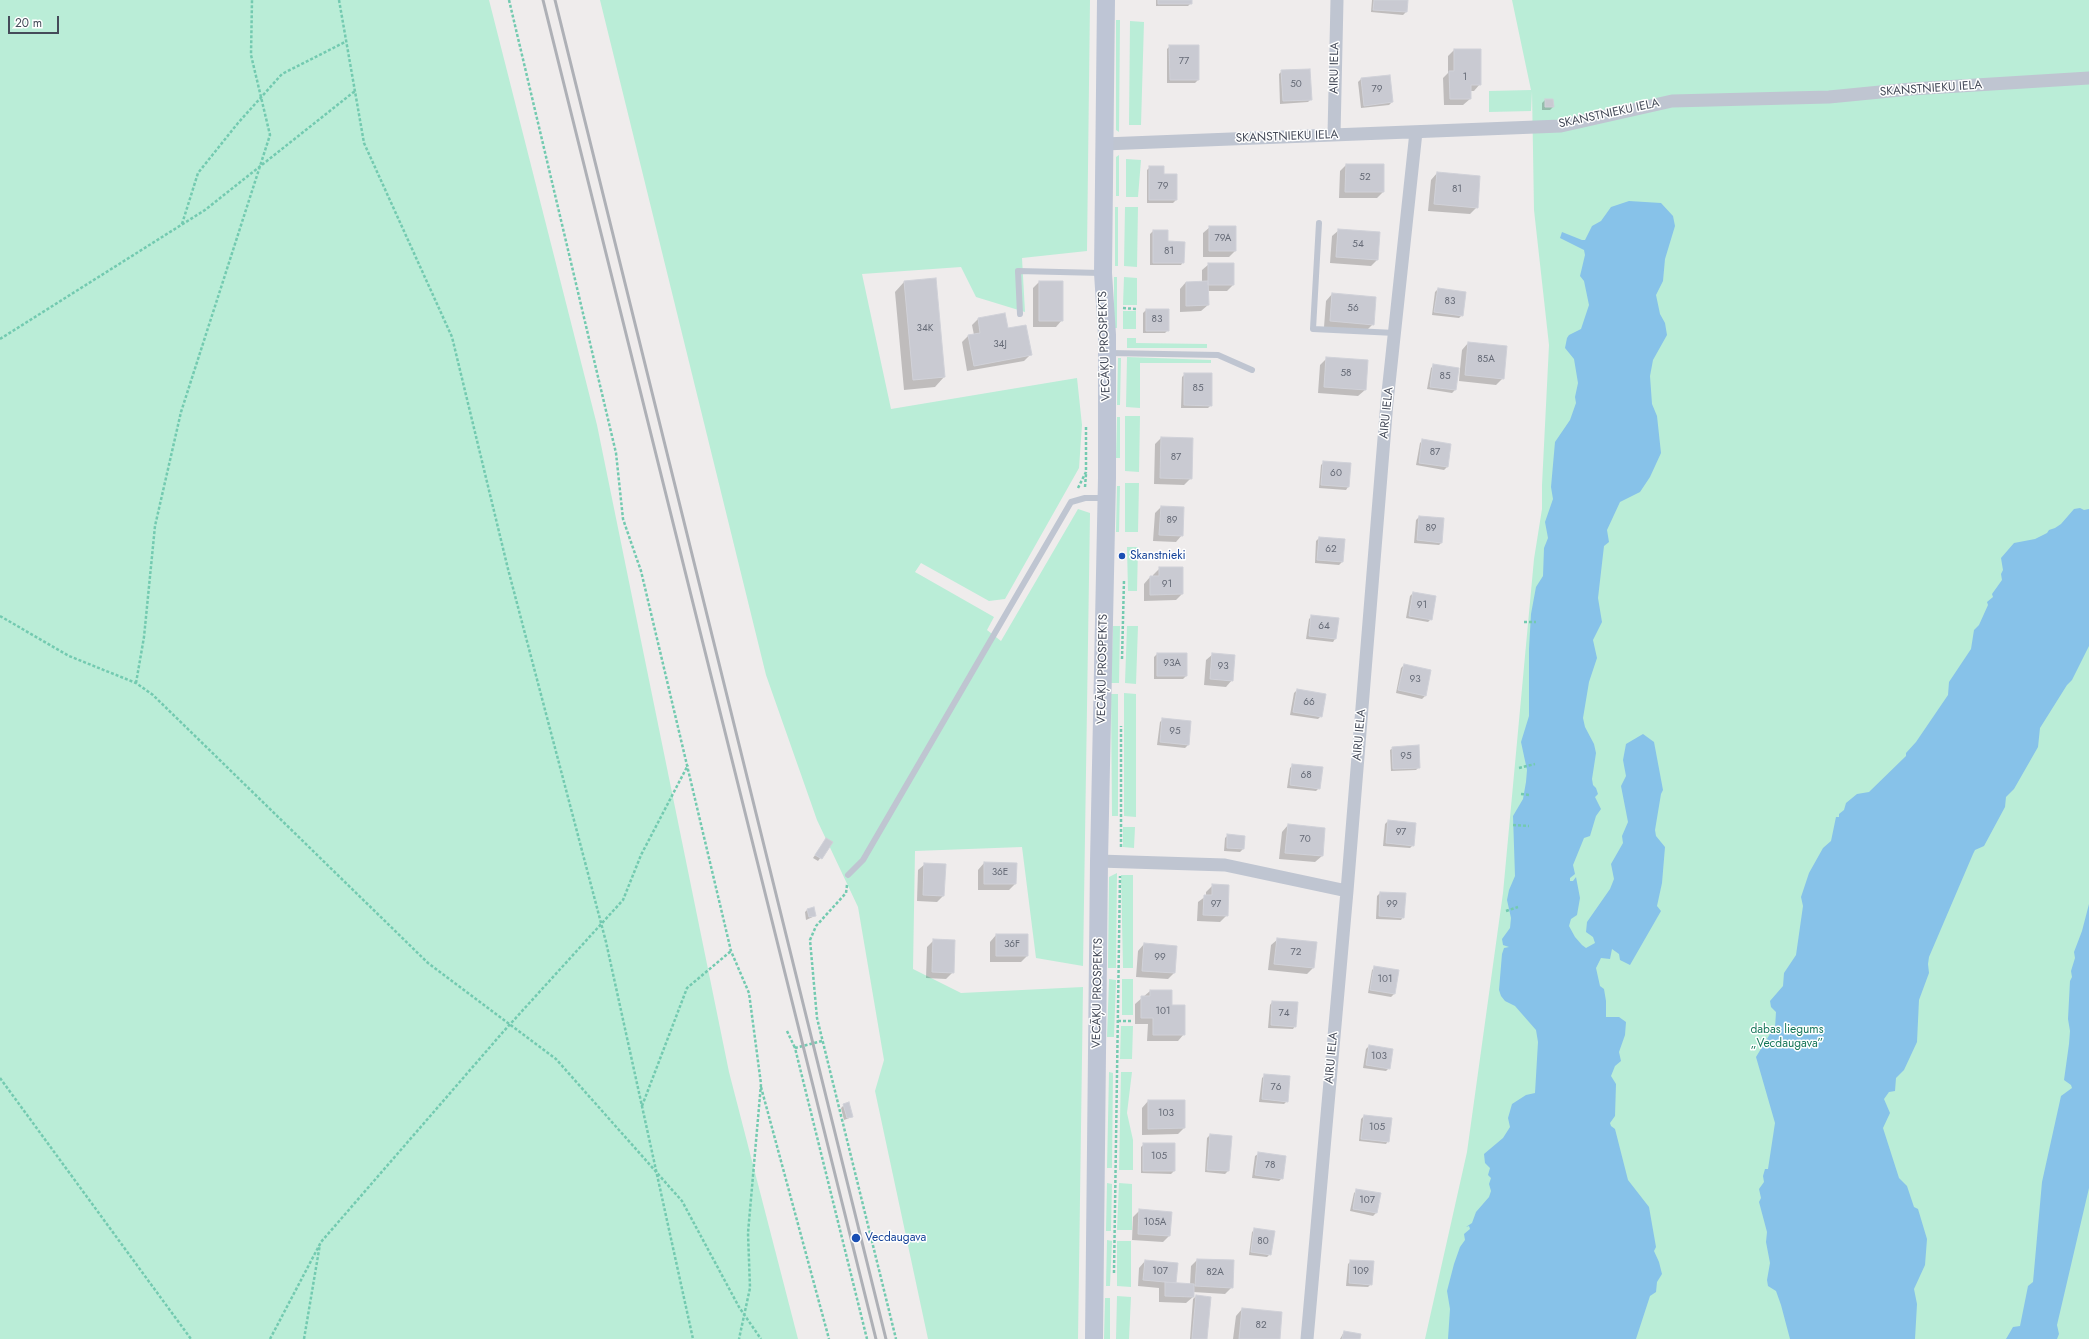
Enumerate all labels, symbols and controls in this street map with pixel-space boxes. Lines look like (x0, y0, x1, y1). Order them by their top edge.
scale bar (10, 8, 61, 34)
text: 20 m (15, 14, 42, 32)
street label: AIRU IELA (1327, 42, 1343, 94)
house number: 77 (1179, 56, 1189, 68)
house number: 1 (1463, 72, 1467, 84)
street label: SKANSTNIEKU IELA (1879, 78, 1983, 100)
house number: 50 (1290, 79, 1302, 91)
house number: 79 (1371, 84, 1383, 96)
street label: SKANSTNIEKU IELA (1557, 96, 1661, 132)
street label: SKANSTNIEKU IELA (1235, 128, 1339, 146)
house number: 52 (1359, 172, 1371, 184)
house number: 79 (1157, 181, 1169, 193)
house number: 81 (1452, 184, 1462, 196)
house number: 79A (1215, 233, 1231, 245)
house number: 54 (1352, 239, 1364, 251)
house number: 81 (1164, 246, 1174, 258)
street label: VECĀĶU PROSPEKTS (1096, 291, 1114, 401)
house number: 83 (1445, 296, 1455, 308)
house number: 56 (1347, 303, 1359, 315)
house number: 83 (1152, 314, 1162, 326)
house number: 34K (917, 323, 933, 335)
house number: 34J (993, 339, 1007, 351)
house number: 85A (1477, 354, 1495, 366)
house number: 58 (1340, 368, 1352, 380)
house number: 85 (1439, 371, 1451, 383)
house number: 85 (1192, 383, 1204, 395)
street label: AIRU IELA (1377, 386, 1397, 440)
house number: 87 (1430, 447, 1440, 459)
house number: 87 (1171, 452, 1181, 464)
house number: 60 (1330, 468, 1342, 480)
house number: 89 (1166, 515, 1178, 527)
house number: 89 (1425, 523, 1437, 535)
house number: 62 (1325, 544, 1337, 556)
place label: Skanstnieki (1130, 549, 1186, 563)
marker: Skanstnieki (1117, 551, 1127, 561)
house number: 91 (1162, 579, 1172, 591)
house number: 91 (1417, 600, 1427, 612)
street label: VECĀĶU PROSPEKTS (1095, 614, 1111, 724)
house number: 64 (1318, 621, 1330, 633)
house number: 93A (1163, 658, 1181, 670)
house number: 93 (1217, 661, 1229, 673)
house number: 93 (1409, 674, 1421, 686)
house number: 66 (1303, 697, 1315, 709)
street label: AIRU IELA (1351, 709, 1369, 761)
house number: 95 (1169, 726, 1181, 738)
house number: 95 (1400, 751, 1412, 763)
house number: 68 (1300, 770, 1312, 782)
house number: 97 (1396, 827, 1406, 839)
house number: 70 (1299, 834, 1311, 846)
house number: 36E (992, 867, 1008, 879)
house number: 97 (1211, 899, 1221, 911)
house number: 99 (1386, 899, 1398, 911)
street label: VECĀĶU PROSPEKTS (1090, 938, 1106, 1048)
house number: 36F (1004, 939, 1020, 951)
house number: 72 (1291, 947, 1301, 959)
house number: 99 (1154, 952, 1166, 964)
house number: 101 (1378, 974, 1392, 986)
house number: 101 (1156, 1006, 1170, 1018)
house number: 74 (1278, 1008, 1290, 1020)
park label: dabas liegums „Vecdaugava” (1750, 1023, 1824, 1051)
street label: AIRU IELA (1323, 1032, 1341, 1084)
house number: 103 (1371, 1051, 1387, 1063)
house number: 76 (1270, 1082, 1282, 1094)
house number: 103 (1158, 1108, 1174, 1120)
house number: 105 (1369, 1122, 1385, 1134)
house number: 105 (1151, 1151, 1167, 1163)
house number: 78 (1265, 1160, 1275, 1172)
house number: 107 (1359, 1195, 1375, 1207)
house number: 105A (1144, 1217, 1166, 1229)
place label: Vecdaugava (865, 1231, 926, 1245)
marker: Vecdaugava (850, 1232, 862, 1244)
house number: 80 (1257, 1236, 1269, 1248)
house number: 107 (1152, 1266, 1168, 1278)
house number: 109 (1353, 1266, 1369, 1278)
house number: 82A (1206, 1267, 1224, 1279)
house number: 82 (1255, 1320, 1267, 1332)

